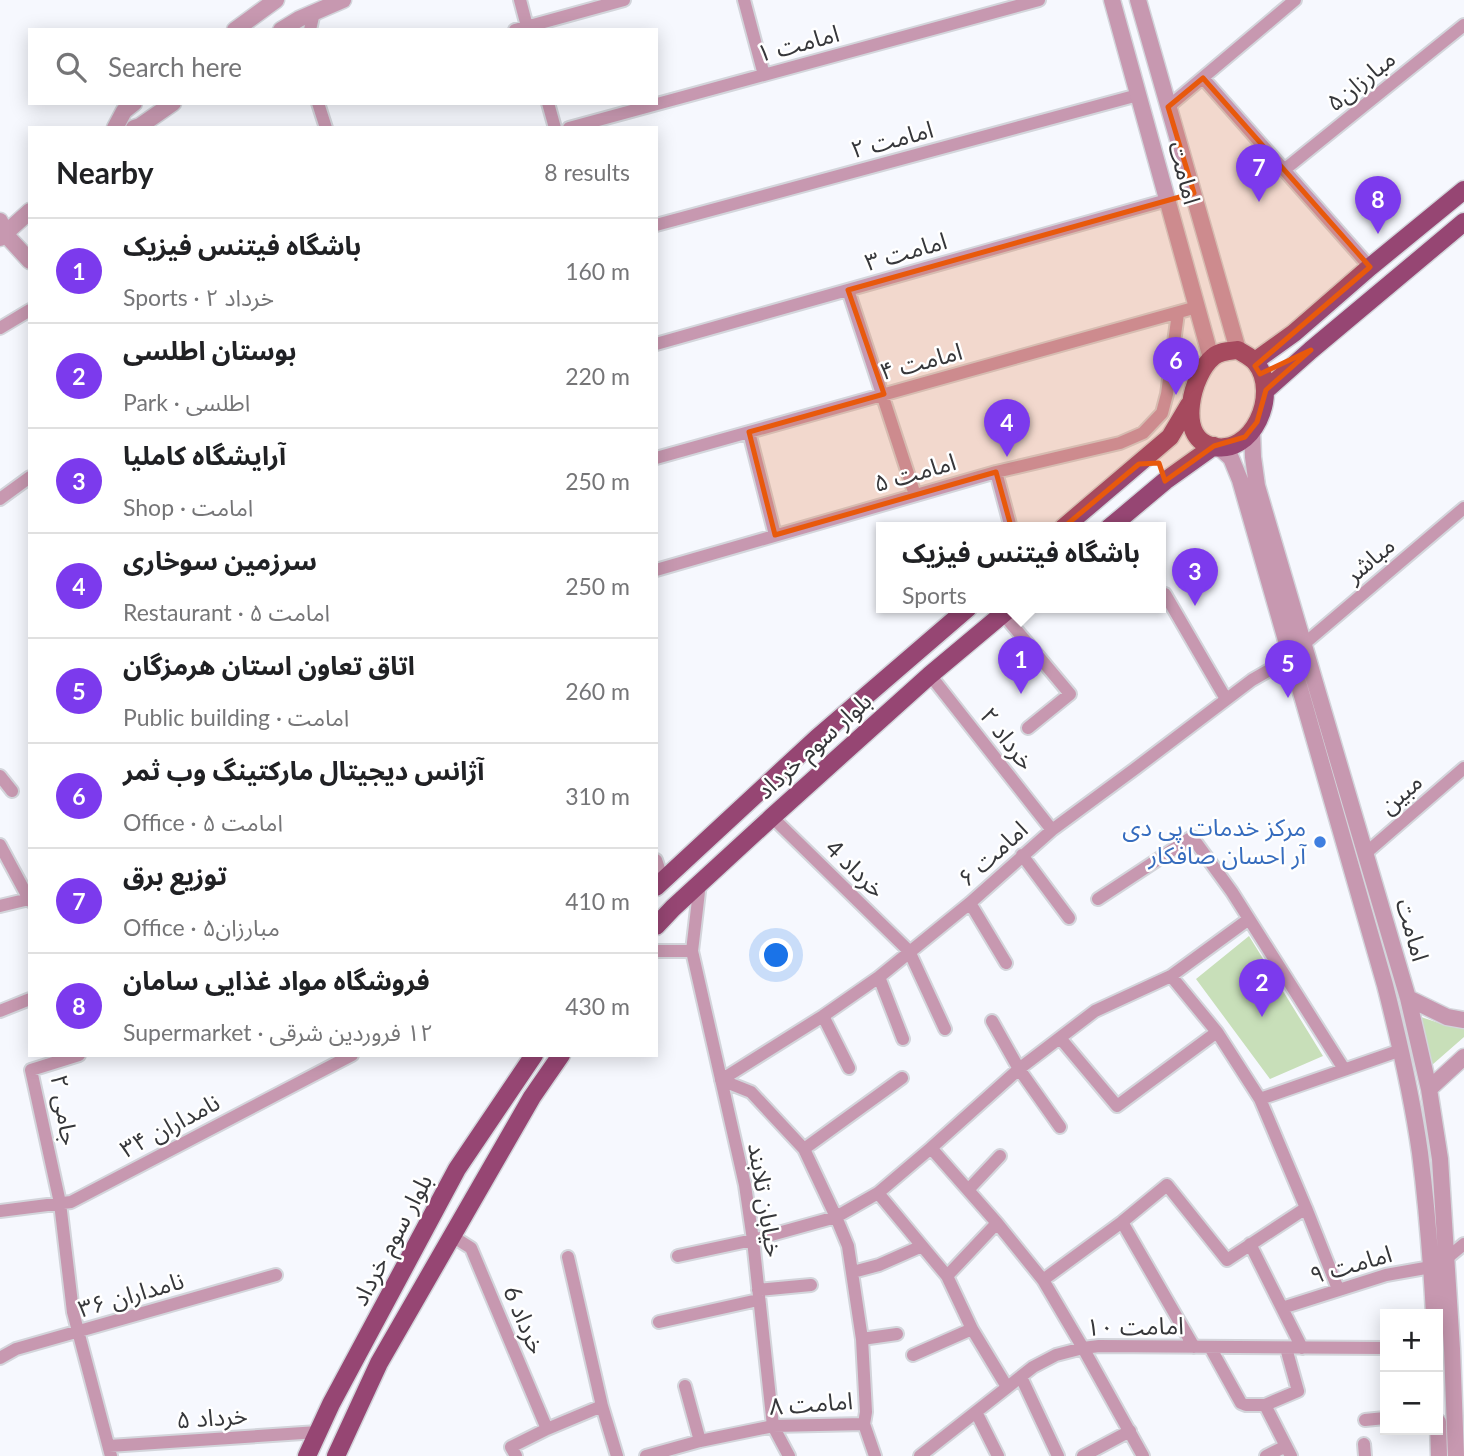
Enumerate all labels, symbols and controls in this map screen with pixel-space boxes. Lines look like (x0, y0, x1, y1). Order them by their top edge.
street label: امامت ۱ (753, 18, 842, 67)
search box (28, 28, 658, 105)
street label: مبارزان۵ (1320, 43, 1401, 117)
icon: search (52, 48, 90, 86)
text: Search here (108, 51, 242, 83)
street label: امامت ۲ (847, 114, 936, 163)
street label: امامت (1163, 138, 1208, 207)
pin: 7 (1236, 144, 1282, 202)
text: Nearby (56, 154, 154, 190)
text: 8 results (544, 158, 630, 186)
pin: 8 (1355, 176, 1401, 234)
street label: امامت ۳ (861, 225, 950, 276)
text: باشگاه فیتنس فیزیک (123, 229, 361, 261)
text: 1 (72, 257, 86, 285)
text: 160 m (565, 257, 630, 285)
text: Sports · خرداد ۲ (123, 283, 274, 311)
text: بوستان اطلسی (123, 334, 297, 366)
street label: امامت ۴ (876, 336, 965, 385)
pin: 6 (1153, 337, 1199, 395)
text: 2 (72, 362, 86, 390)
text: 220 m (565, 362, 630, 390)
text: Park · اطلسی (123, 388, 250, 416)
pin: 4 (984, 399, 1030, 457)
text: آرایشگاه کاملیا (123, 439, 286, 471)
street label: امامت ۵ (870, 446, 959, 497)
text: 3 (72, 467, 86, 495)
text: 250 m (565, 467, 630, 495)
text: Shop · امامت (123, 493, 253, 521)
popup (876, 522, 1166, 613)
street label: مباشر (1337, 530, 1401, 589)
text: باشگاه فیتنس فیزیک (902, 536, 1140, 568)
text: سرزمین سوخاری (123, 544, 317, 576)
pin: 3 (1172, 548, 1218, 606)
text: 4 (72, 572, 86, 600)
text: 250 m (565, 572, 630, 600)
text: Sports (902, 581, 967, 609)
text: Restaurant · امامت ۵ (123, 598, 330, 626)
pin: 1 (998, 636, 1044, 694)
pin: 5 (1265, 640, 1311, 698)
text: اتاق تعاون استان هرمزگان (123, 649, 415, 681)
text: 5 (72, 677, 86, 705)
text: 260 m (565, 677, 630, 705)
street label: بلوار سوم خرداد (749, 686, 880, 808)
street label: خرداد ۲ (974, 701, 1042, 776)
text: Public building · امامت (123, 703, 349, 731)
text: آژانس دیجیتال مارکتینگ وب ثمر (123, 754, 484, 786)
street label: مبین (1373, 766, 1427, 819)
text: 6 (72, 782, 86, 810)
text: 310 m (565, 782, 630, 810)
text: Office · امامت ۵ (123, 808, 283, 836)
place label: مرکز خدمات پی دی آر احسان صافکار (1122, 812, 1307, 870)
street label: امامت ۶ (951, 814, 1033, 892)
street label: خرداد 4 (820, 833, 892, 904)
marker: مرکز خدمات پی دی آر احسان صافکار (1312, 834, 1328, 850)
text: توزیع برق (123, 859, 227, 891)
text: 7 (72, 887, 86, 915)
text: 410 m (565, 887, 630, 915)
street label: امامت (1391, 895, 1436, 964)
text: Office · مبارزان۵ (123, 913, 280, 941)
your location (759, 938, 793, 972)
pin: 2 (1239, 959, 1285, 1017)
text: فروشگاه مواد غذایی سامان (123, 964, 430, 996)
text: 8 (72, 992, 86, 1020)
text: 430 m (565, 992, 630, 1020)
text: Supermarket · ١٢ فروردین شرقی (123, 1018, 433, 1046)
street label: جامی ۲ (46, 1072, 85, 1147)
street label: نامداران ۳۴ (115, 1086, 224, 1164)
street label: خیابان تلابند (742, 1141, 790, 1259)
street label: بلوار سوم خرداد (344, 1168, 442, 1313)
street label: امامت ۹ (1306, 1238, 1395, 1289)
street label: نامداران ۳۶ (74, 1265, 187, 1323)
street label: خرداد 6 (497, 1281, 553, 1358)
map controls (1380, 1309, 1443, 1435)
button: + (1380, 1309, 1443, 1372)
street label: امامت ۱۰ (1086, 1310, 1184, 1341)
button: − (1380, 1372, 1443, 1435)
street label: امامت ۸ (768, 1385, 854, 1420)
street label: خرداد ۵ (175, 1400, 249, 1434)

